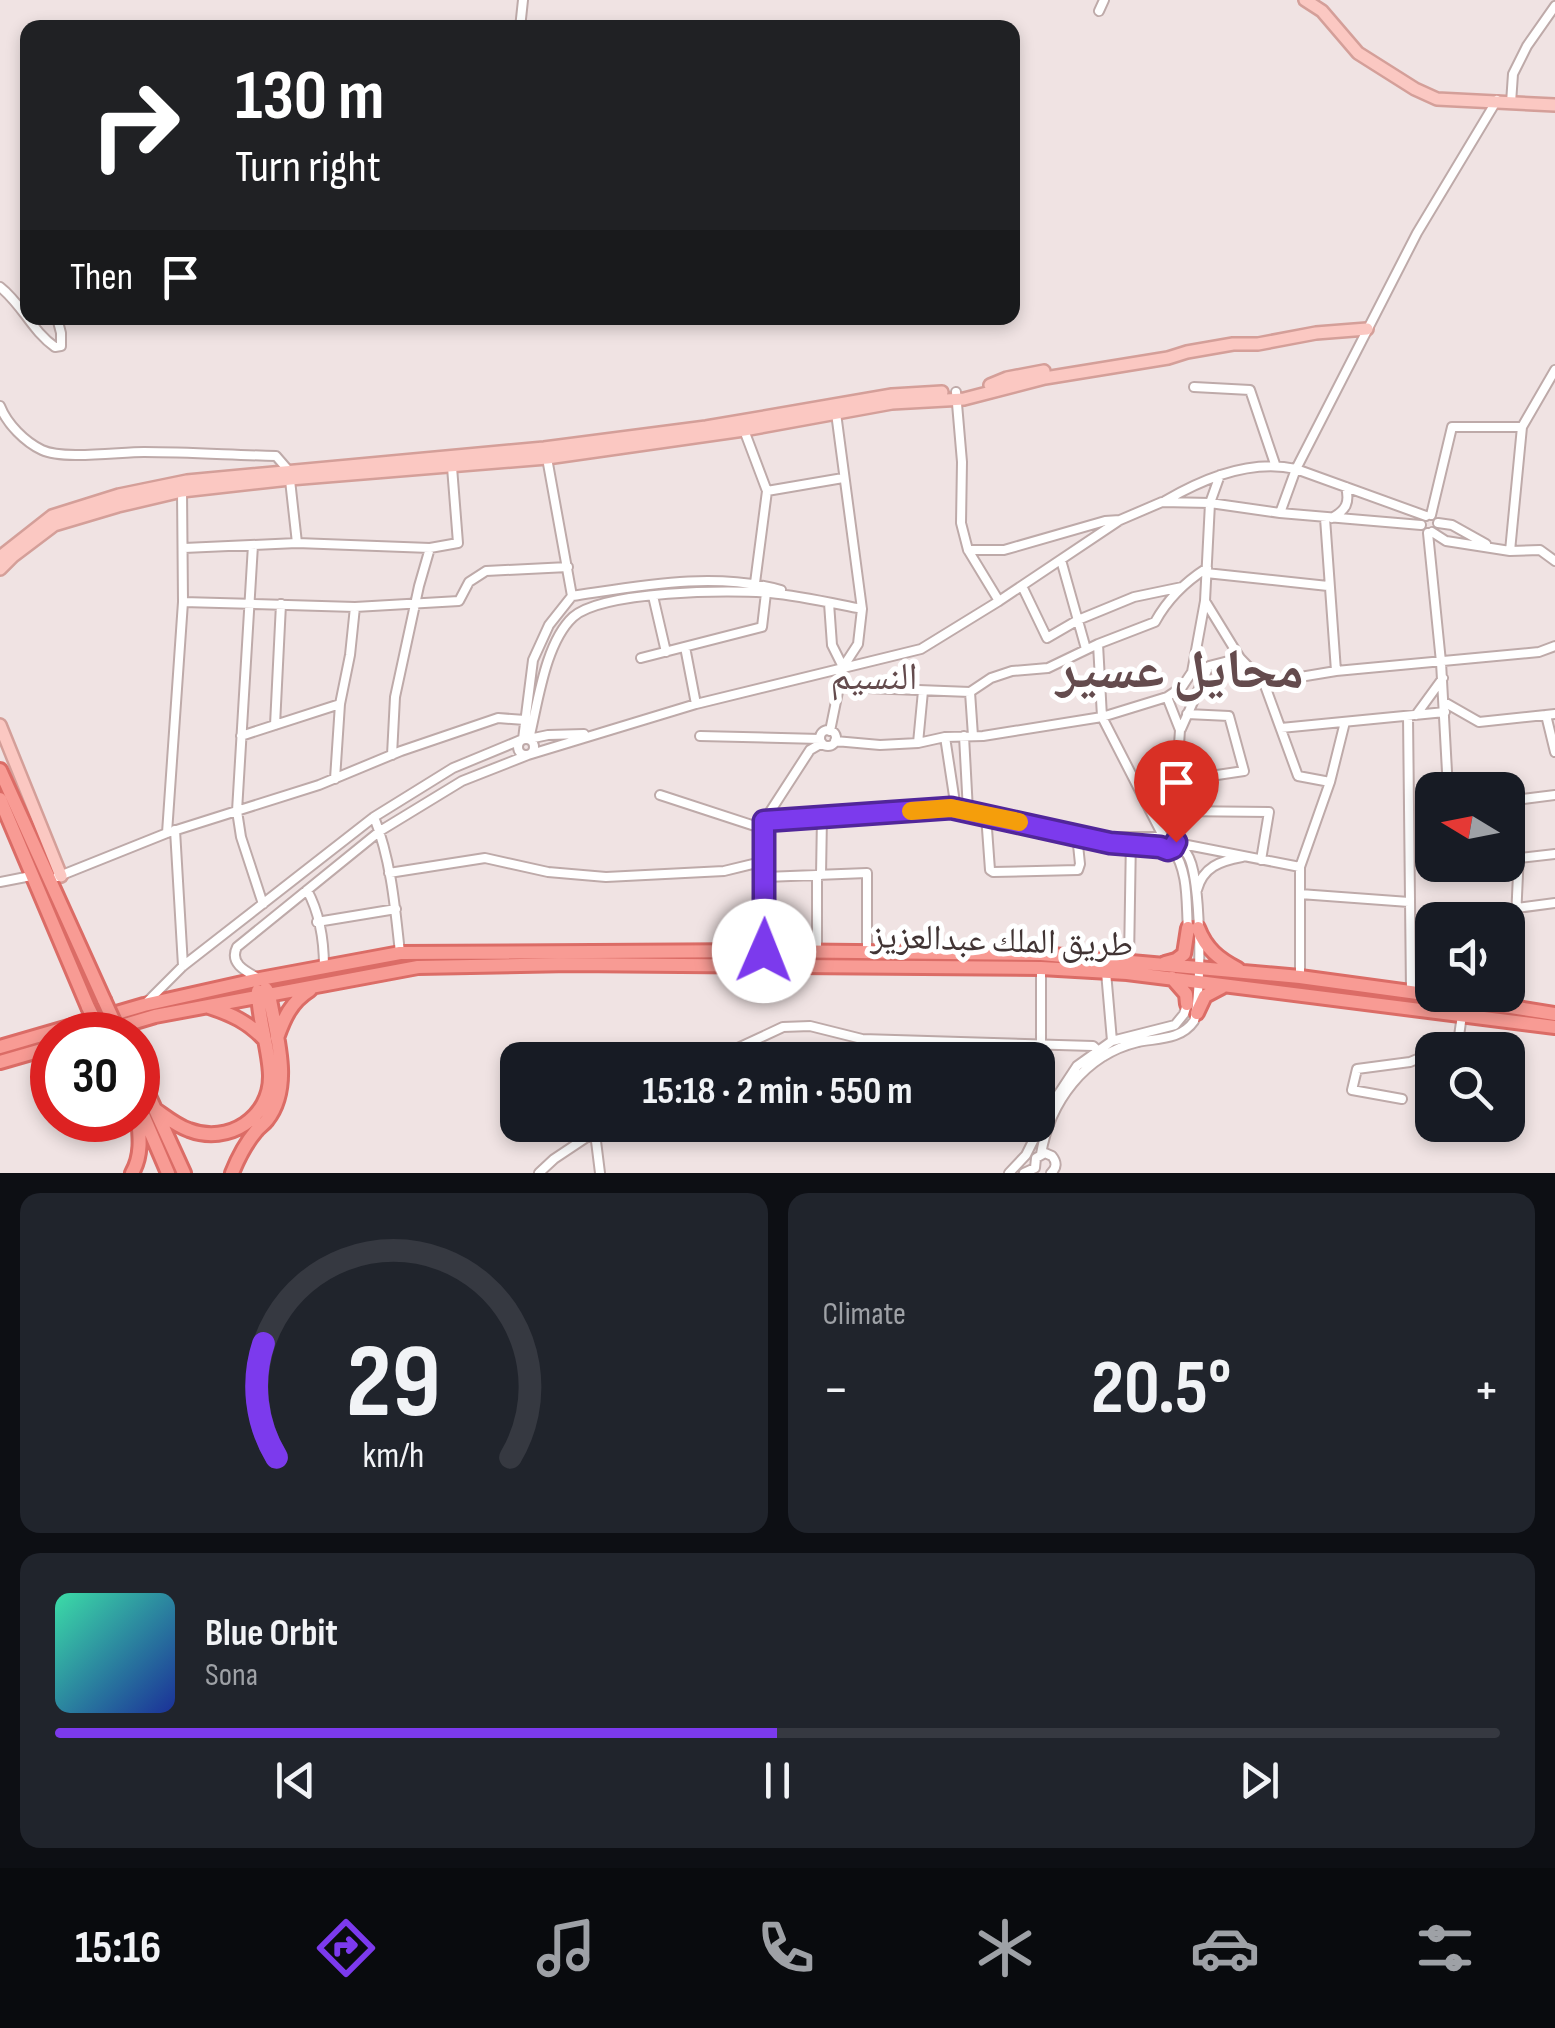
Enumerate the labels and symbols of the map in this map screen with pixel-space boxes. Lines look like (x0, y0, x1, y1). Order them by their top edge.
district label: محايل عسير (1054, 638, 1304, 705)
district label: النسيم (830, 655, 918, 701)
pin (1134, 740, 1219, 843)
north arrow (1415, 772, 1525, 882)
position arrow (712, 899, 816, 1003)
street label: طريق الملك عبدالعزيز (869, 915, 1134, 967)
speed limit sign: 30 (30, 1012, 160, 1142)

